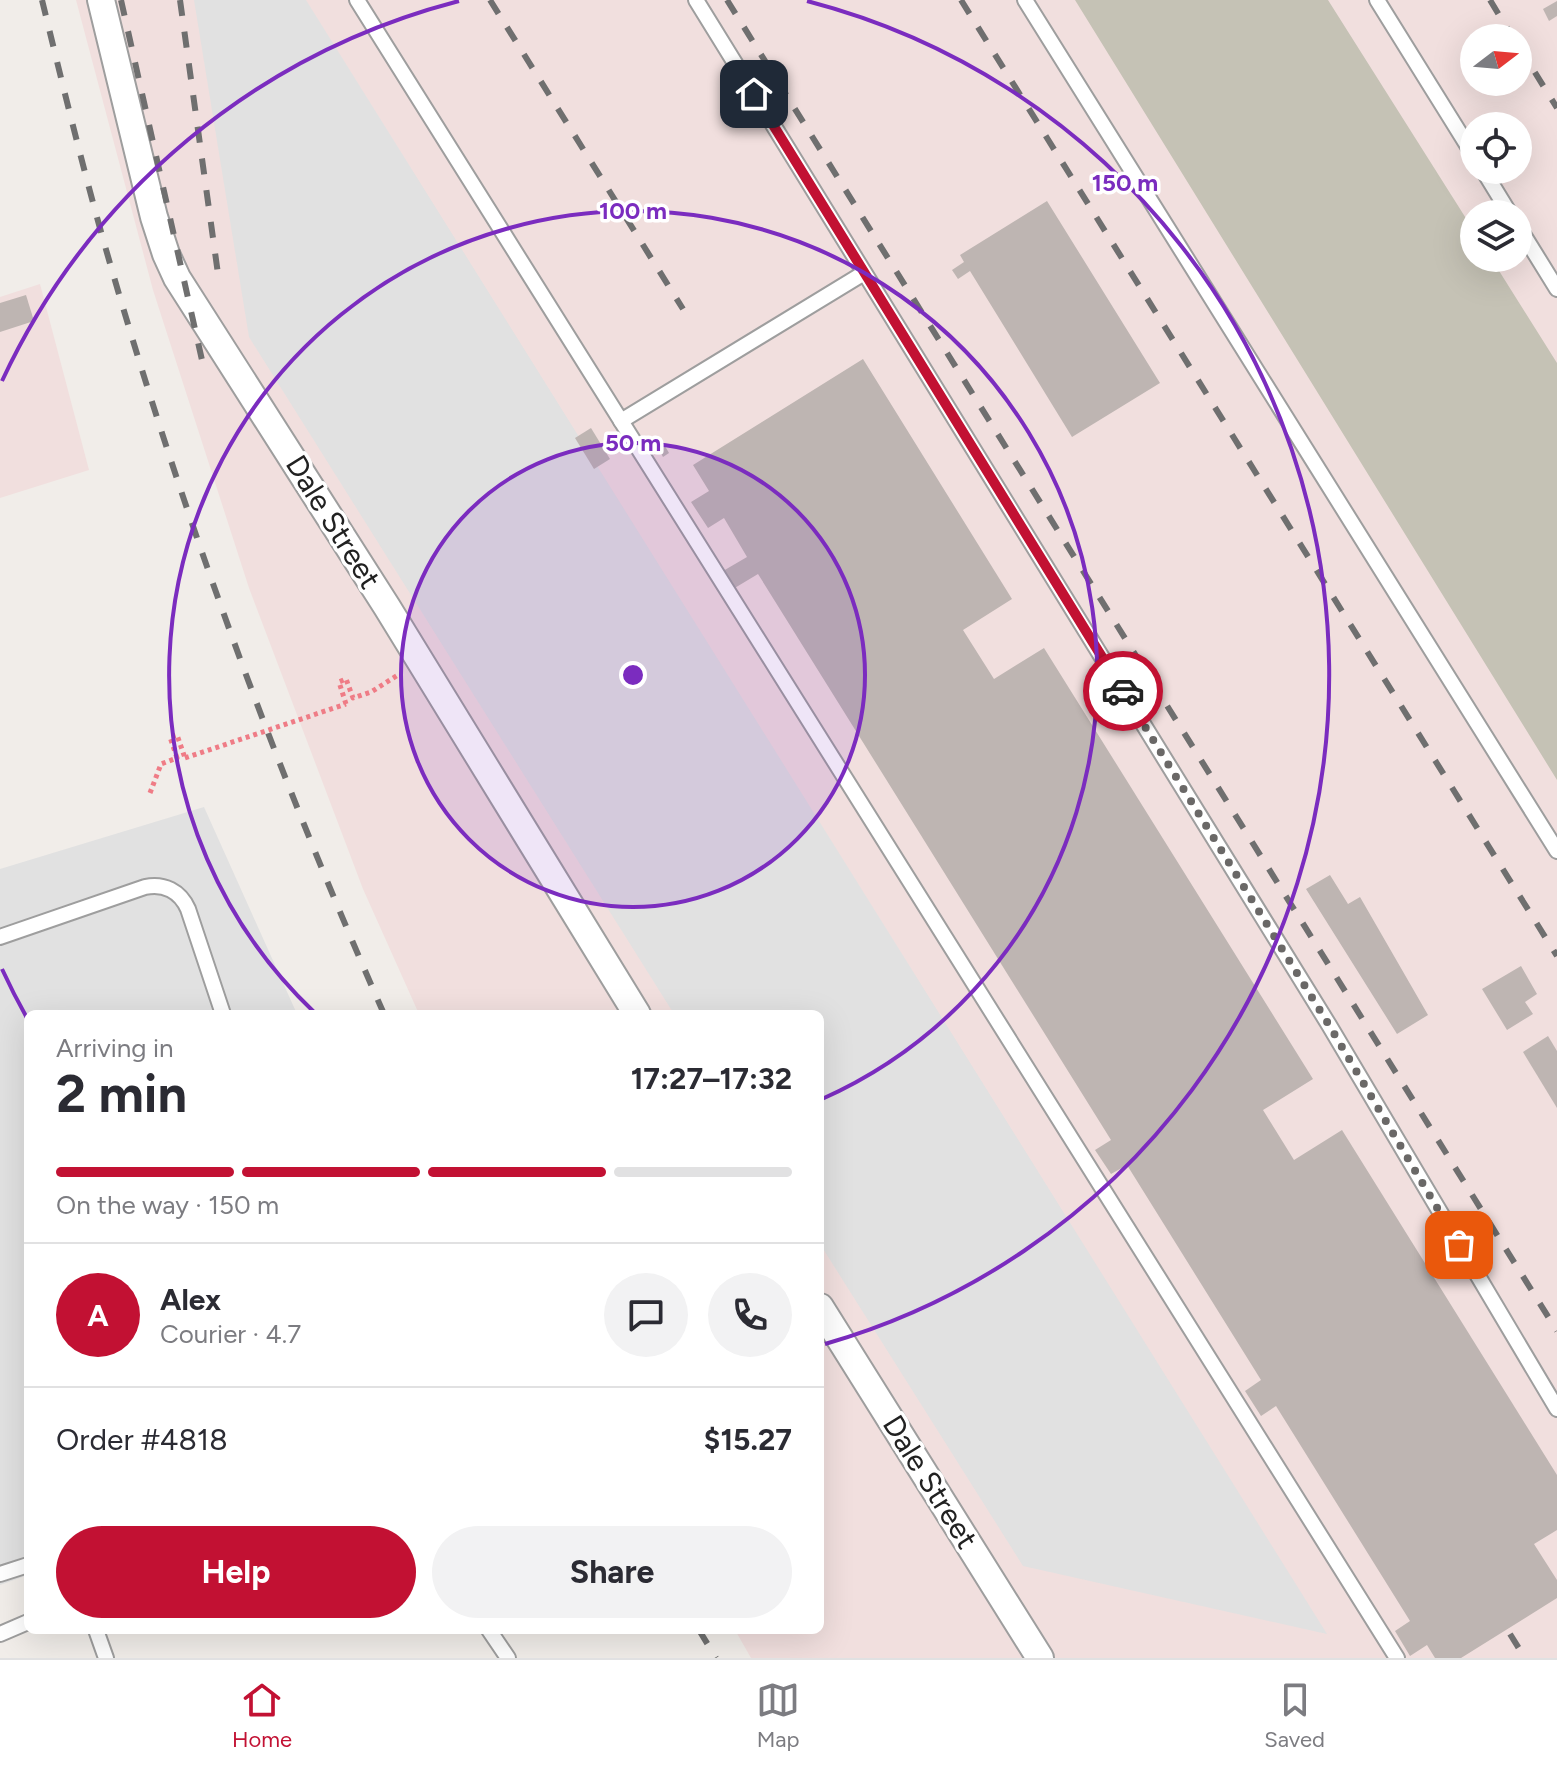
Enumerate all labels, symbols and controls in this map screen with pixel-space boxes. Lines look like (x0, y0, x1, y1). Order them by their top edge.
north arrow (1460, 24, 1532, 96)
map controls (1460, 24, 1532, 272)
pin (720, 60, 788, 128)
icon: home (732, 72, 776, 116)
button: locate (1460, 112, 1532, 184)
text: 150 m (1092, 168, 1158, 197)
text: 100 m (599, 196, 667, 225)
button: layers (1460, 200, 1532, 272)
text: 50 m (605, 428, 661, 457)
street label: Dale Street (278, 448, 389, 595)
courier (1083, 651, 1163, 731)
centre of rings (619, 661, 647, 689)
icon: car (1101, 669, 1145, 713)
text: Arriving in (56, 1032, 174, 1064)
text: 17:27–17:32 (631, 1060, 792, 1097)
text: 2 min (56, 1063, 187, 1125)
text: On the way · 150 m (56, 1189, 279, 1221)
pin (1425, 1211, 1493, 1279)
icon: bag (1437, 1223, 1481, 1267)
button: chat (604, 1273, 688, 1357)
button: phone (708, 1273, 792, 1357)
text: Alex (160, 1281, 221, 1318)
text: A (87, 1297, 109, 1334)
text: Courier · 4.7 (160, 1318, 301, 1350)
street label: Dale Street (875, 1408, 986, 1555)
text: Order #4818 (56, 1421, 228, 1458)
text: $15.27 (704, 1421, 792, 1458)
button: Help (56, 1526, 416, 1618)
button: Share (432, 1526, 792, 1618)
tab: Home (232, 1678, 292, 1753)
tab: Map (756, 1678, 800, 1753)
tab: Saved (1264, 1678, 1325, 1753)

